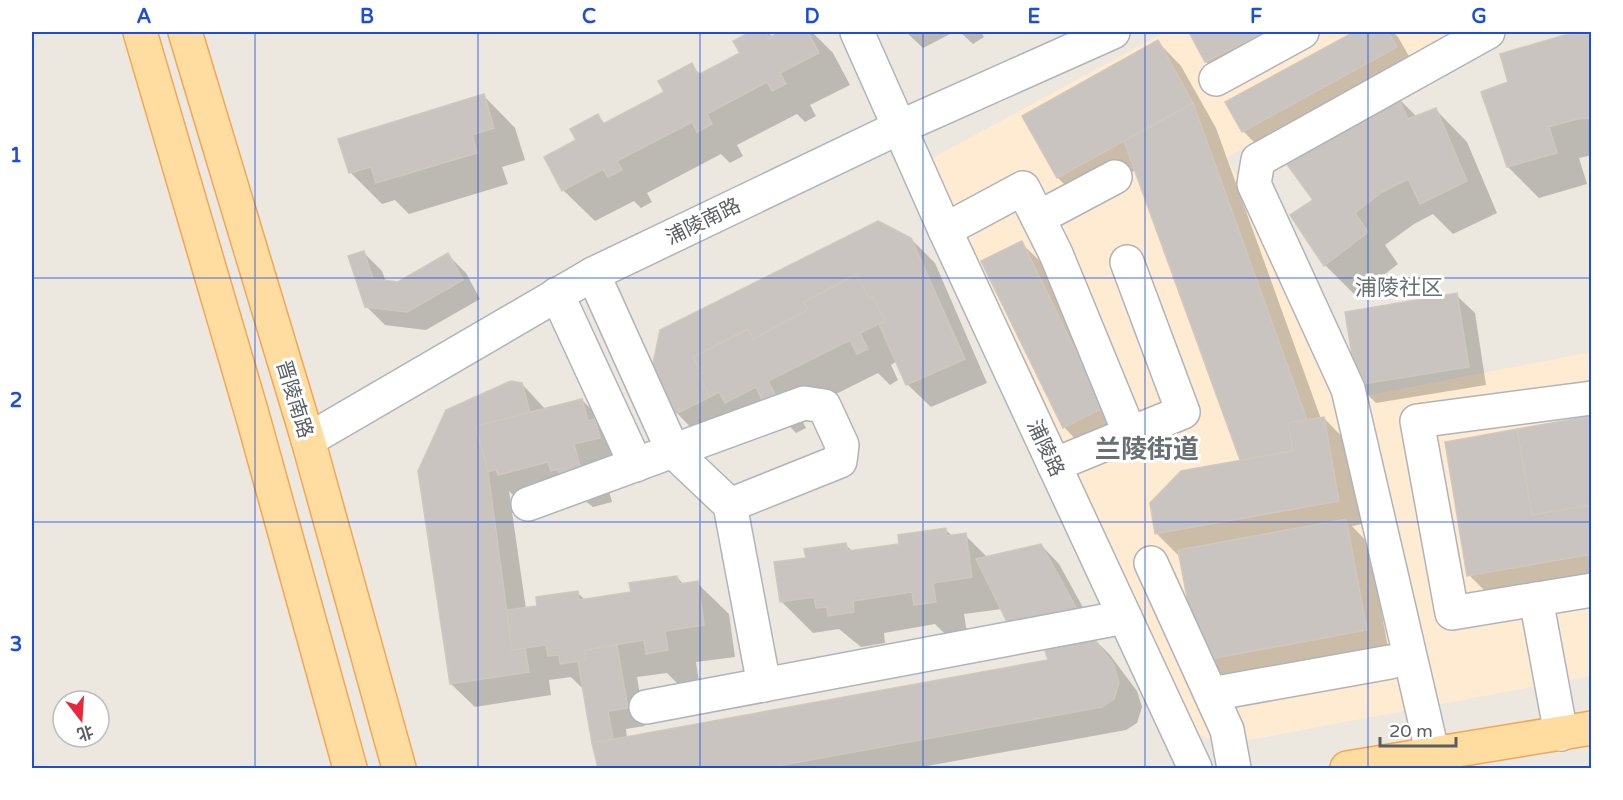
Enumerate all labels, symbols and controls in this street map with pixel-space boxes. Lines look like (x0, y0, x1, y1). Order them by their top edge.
text: A (137, 5, 152, 29)
text: B (360, 5, 374, 29)
text: C (582, 5, 596, 29)
text: D (804, 5, 820, 29)
text: E (1028, 5, 1041, 29)
text: F (1250, 5, 1262, 29)
text: G (1471, 5, 1487, 29)
text: 1 (10, 144, 22, 168)
street label: 浦陵南路 (662, 194, 745, 250)
district label: 浦陵社区 (1355, 275, 1443, 301)
street label: 晋陵南路 (271, 358, 317, 441)
text: 2 (10, 389, 22, 413)
street label: 浦陵路 (1022, 416, 1069, 481)
district label: 兰陵街道 (1095, 434, 1199, 465)
text: 3 (10, 633, 22, 657)
north arrow (51, 689, 111, 749)
scale bar (1380, 710, 1456, 748)
text: 北 (75, 720, 96, 744)
text: 20 m (1389, 720, 1433, 742)

